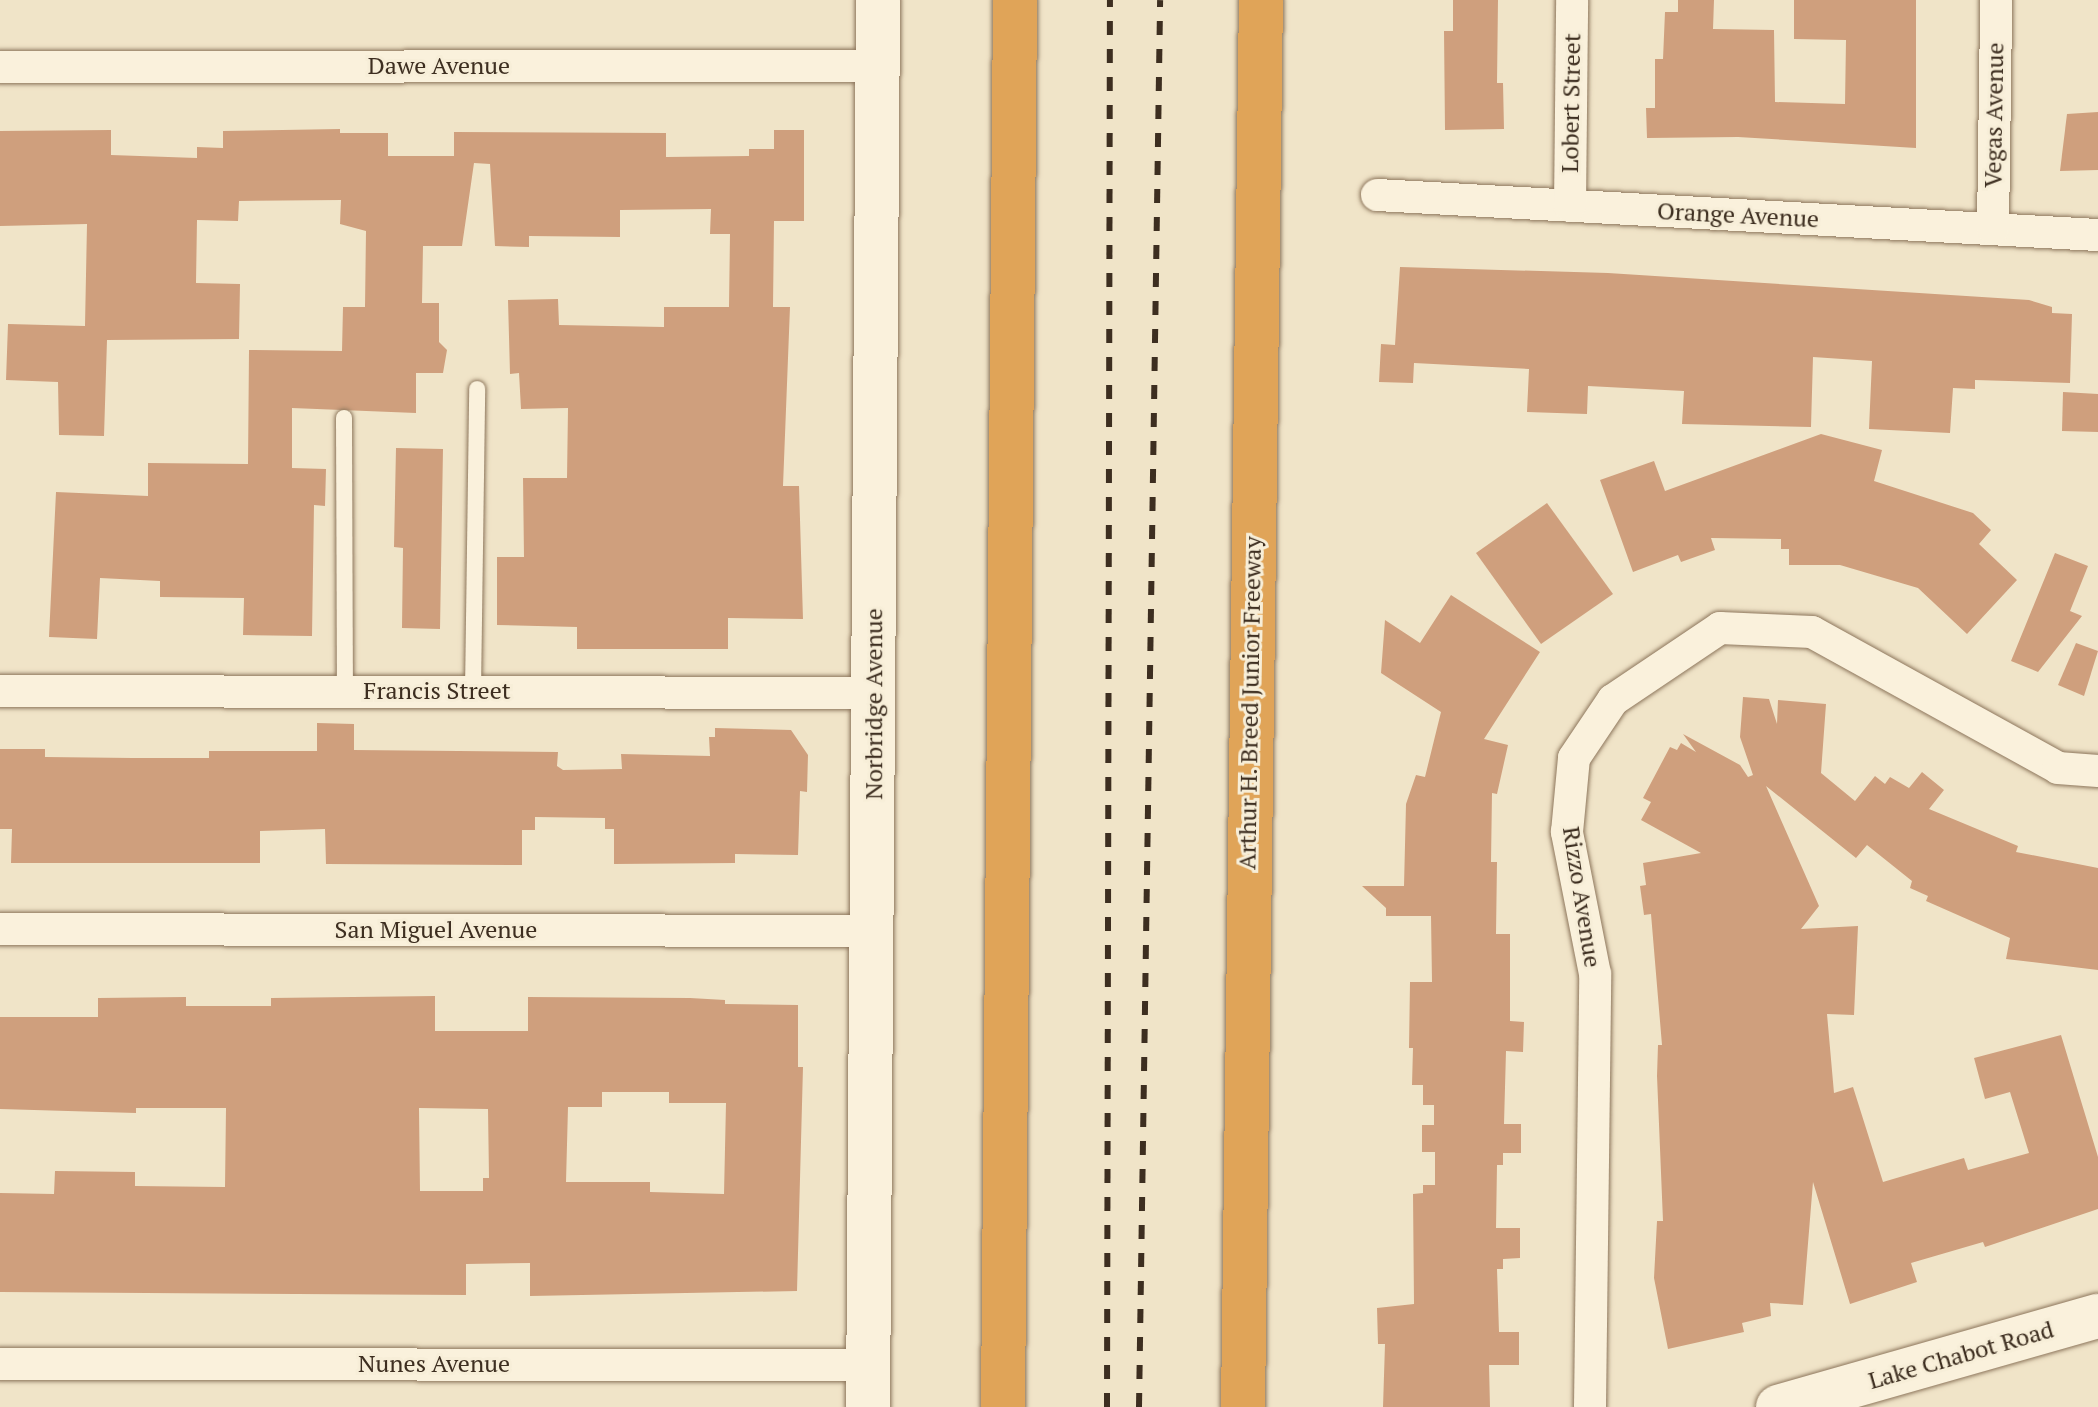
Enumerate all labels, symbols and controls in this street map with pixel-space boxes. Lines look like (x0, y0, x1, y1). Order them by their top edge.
street label: Lobert Street (1555, 33, 1587, 173)
street label: Vegas Avenue (1978, 42, 2010, 188)
street label: Dawe Avenue (368, 52, 510, 80)
street label: Orange Avenue (1656, 196, 1820, 234)
street label: Arthur H. Breed Junior Freeway (1233, 535, 1267, 871)
street label: Norbridge Avenue (860, 608, 888, 800)
street label: Francis Street (363, 677, 511, 705)
street label: Rizzo Avenue (1557, 824, 1607, 970)
street label: San Miguel Avenue (334, 916, 538, 944)
street label: Lake Chabot Road (1865, 1315, 2057, 1395)
street label: Nunes Avenue (358, 1350, 510, 1378)

